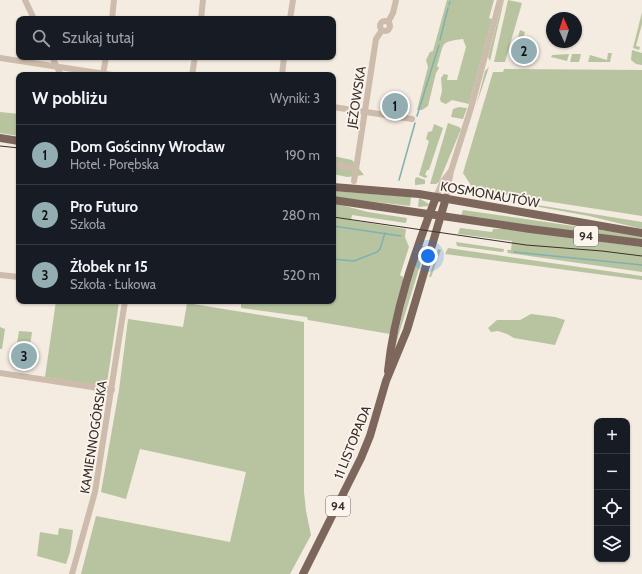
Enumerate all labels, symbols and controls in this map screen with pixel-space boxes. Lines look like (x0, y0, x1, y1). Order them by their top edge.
north arrow (546, 12, 582, 48)
search box (16, 16, 336, 60)
icon: search (30, 27, 52, 49)
text: Szukaj tutaj (62, 29, 134, 47)
pin: 2 (511, 36, 537, 66)
street label: JEŻOWSKA (343, 65, 369, 130)
text: W pobliżu (32, 88, 107, 108)
text: Wyniki: 3 (270, 90, 320, 106)
pin: 1 (382, 91, 408, 121)
text: Dom Gościnny Wrocław (70, 138, 225, 156)
text: 1 (43, 147, 47, 163)
text: 190 m (285, 147, 320, 163)
text: Hotel · Porębska (70, 156, 159, 172)
street label: KOSMONAUTÓW (439, 177, 541, 211)
text: Pro Futuro (70, 198, 138, 216)
text: 2 (42, 207, 48, 223)
text: 280 m (282, 207, 320, 223)
text: Szkoła (70, 216, 106, 232)
road number: 94 (574, 226, 598, 246)
your location (418, 246, 438, 266)
text: Żłobek nr 15 (70, 258, 148, 276)
text: 3 (41, 267, 49, 283)
text: 520 m (283, 267, 320, 283)
text: Szkoła · Łukowa (70, 276, 156, 292)
pin: 3 (11, 341, 37, 371)
street label: KAMIENNOGÓRSKA (76, 379, 110, 495)
street label: 11 LISTOPADA (330, 403, 374, 481)
map controls (594, 418, 630, 562)
button: + (594, 418, 630, 454)
button: − (594, 454, 630, 490)
button: locate (594, 490, 630, 526)
road number: 94 (326, 496, 350, 516)
button: layers (594, 526, 630, 562)

